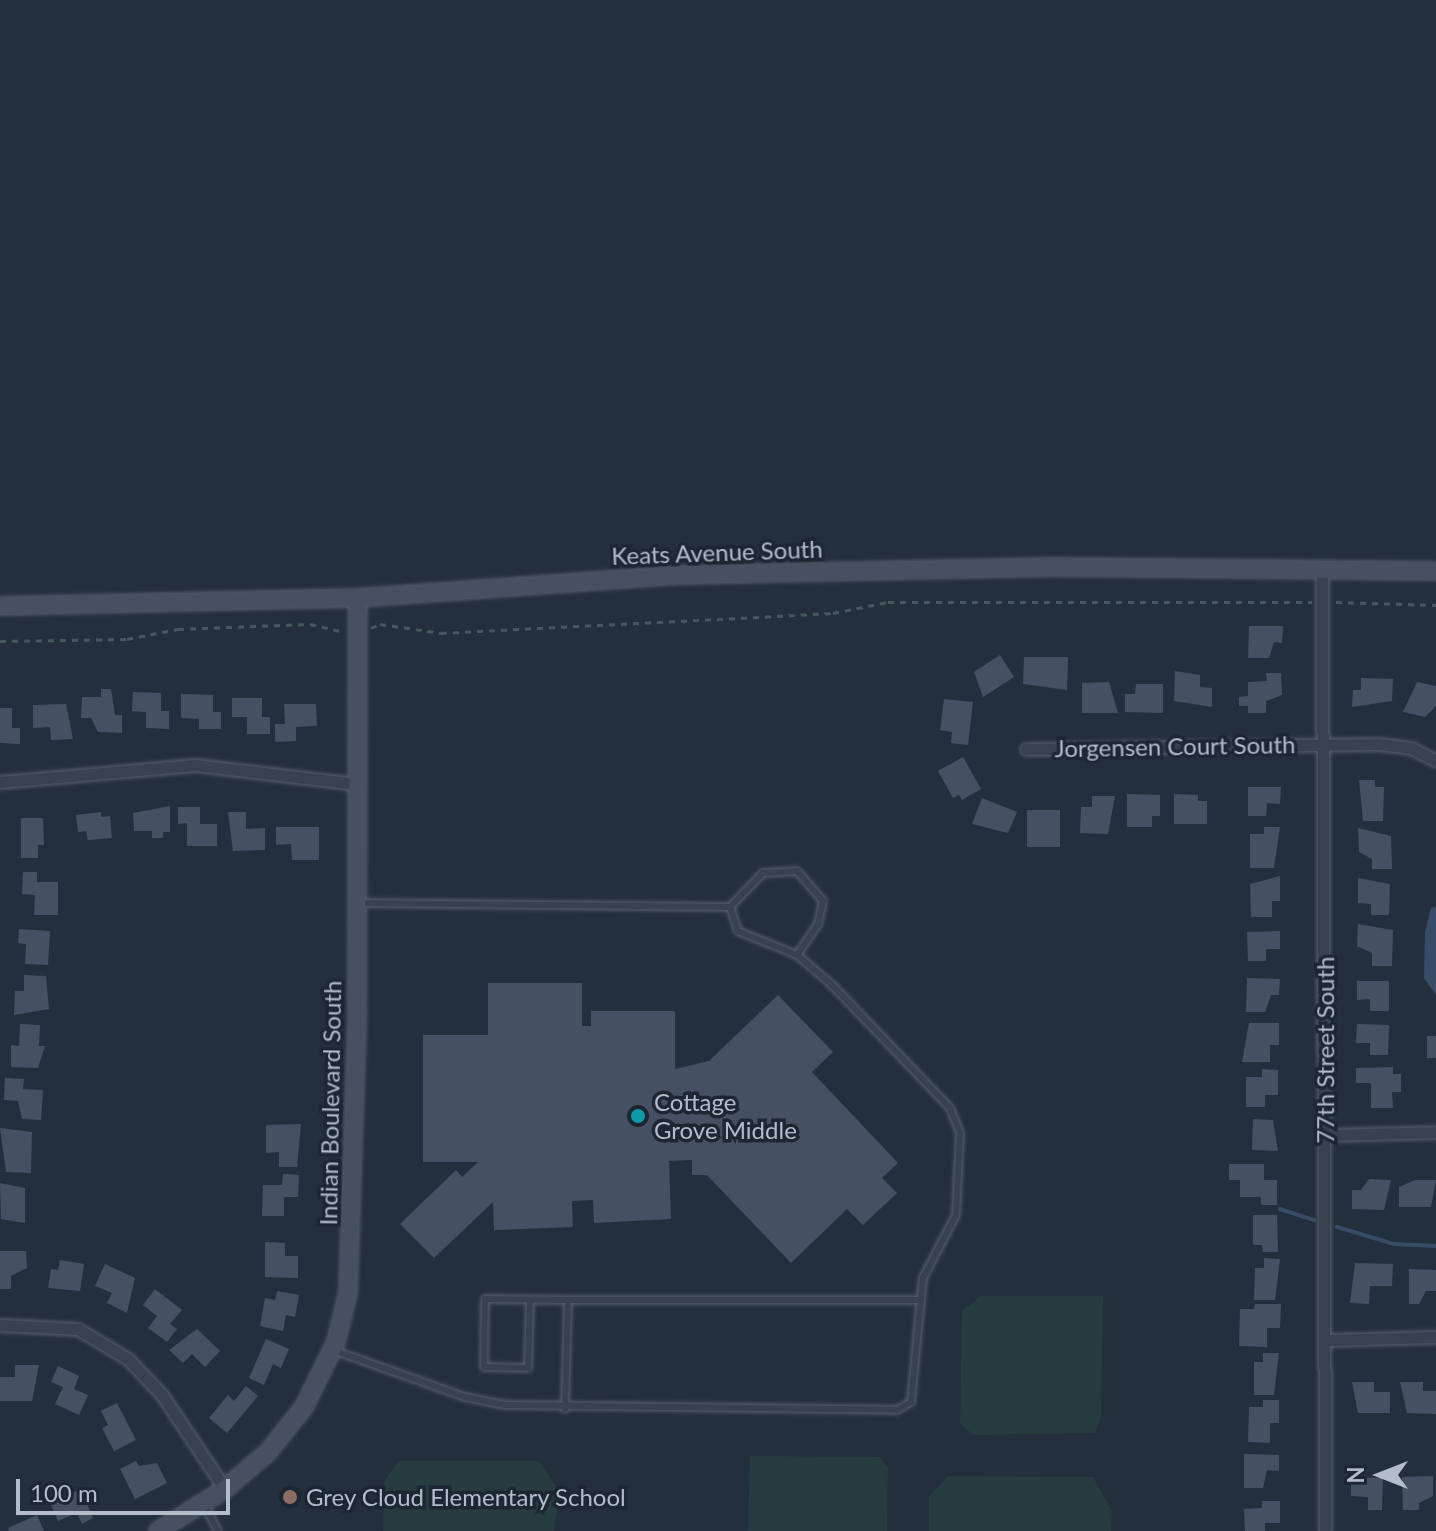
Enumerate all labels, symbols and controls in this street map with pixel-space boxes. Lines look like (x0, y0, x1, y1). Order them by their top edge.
street label: Keats Avenue South (611, 534, 823, 570)
street label: Jorgensen Court South (1054, 729, 1296, 763)
street label: 77th Street South (1311, 956, 1339, 1144)
street label: Indian Boulevard South (313, 980, 347, 1226)
place label: Cottage Grove Middle (654, 1088, 797, 1144)
marker: Cottage Grove Middle (629, 1107, 647, 1125)
north arrow (1340, 1435, 1420, 1515)
scale bar (20, 1463, 234, 1513)
text: N (1342, 1467, 1369, 1483)
text: 100 m (30, 1478, 98, 1507)
place label: Grey Cloud Elementary School (306, 1483, 627, 1511)
marker: Grey Cloud Elementary School (281, 1488, 299, 1506)

